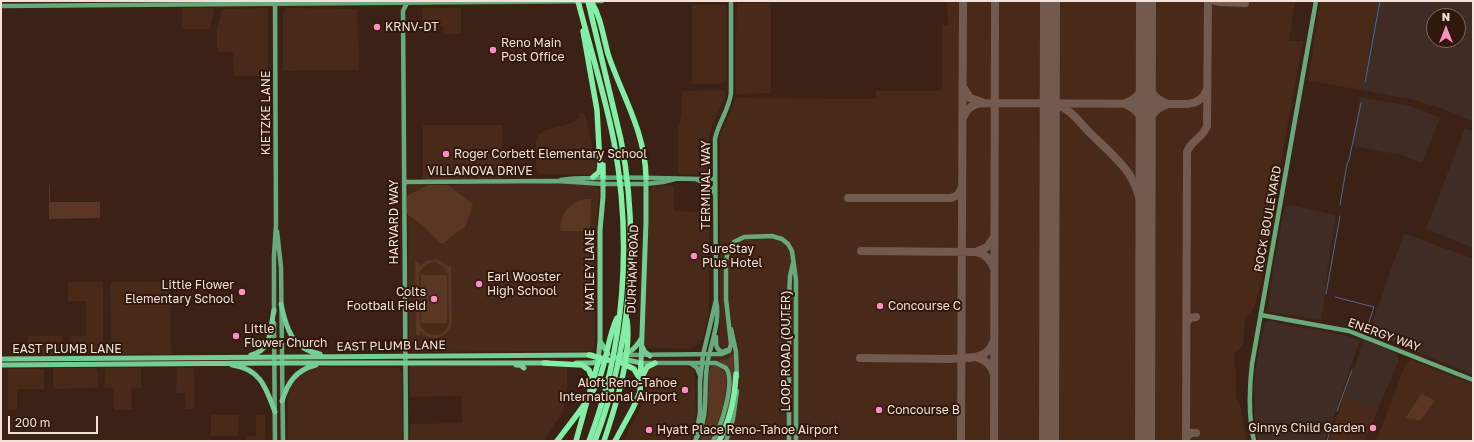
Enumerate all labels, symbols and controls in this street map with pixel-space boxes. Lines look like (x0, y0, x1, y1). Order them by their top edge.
north arrow (1426, 8, 1466, 48)
text: N (1442, 10, 1450, 23)
place label: KRNV-DT (385, 20, 439, 34)
marker: KRNV-DT (372, 22, 382, 32)
place label: Reno Main Post Office (501, 36, 565, 64)
marker: Reno Main Post Office (488, 45, 498, 55)
street label: KIETZKE LANE (259, 71, 273, 155)
street label: TERMINAL WAY (699, 140, 713, 230)
place label: Roger Corbett Elementary School (454, 147, 647, 161)
marker: Roger Corbett Elementary School (441, 149, 451, 159)
street label: VILLANOVA DRIVE (427, 164, 533, 178)
street label: ROCK BOULEVARD (1252, 165, 1284, 273)
street label: HARVARD WAY (387, 180, 401, 264)
street label: DURHAM ROAD (624, 224, 642, 314)
street label: MATLEY LANE (583, 229, 597, 311)
place label: SureStay Plus Hotel (702, 242, 762, 270)
marker: SureStay Plus Hotel (689, 251, 699, 261)
place label: Earl Wooster High School (487, 270, 561, 298)
place label: Little Flower Elementary School (125, 278, 234, 306)
marker: Earl Wooster High School (474, 279, 484, 289)
place label: Colts Football Field (347, 285, 426, 313)
marker: Little Flower Elementary School (237, 287, 247, 297)
street label: LOOP ROAD (OUTER) (779, 291, 793, 411)
marker: Colts Football Field (429, 294, 439, 304)
place label: Concourse C (888, 299, 961, 313)
marker: Concourse C (875, 301, 885, 311)
street label: ENERGY WAY (1346, 315, 1422, 355)
place label: Little Flower Church (244, 322, 327, 350)
marker: Little Flower Church (231, 331, 241, 341)
street label: EAST PLUMB LANE (336, 338, 446, 354)
street label: EAST PLUMB LANE (12, 342, 122, 356)
place label: Aloft Reno-Tahoe International Airport (559, 376, 677, 404)
marker: Aloft Reno-Tahoe International Airport (680, 385, 690, 395)
place label: Concourse B (887, 403, 960, 417)
marker: Concourse B (874, 405, 884, 415)
scale bar (10, 408, 100, 434)
text: 200 m (15, 415, 50, 430)
place label: Ginnys Child Garden (1248, 421, 1365, 435)
place label: Hyatt Place Reno-Tahoe Airport (657, 423, 838, 437)
marker: Ginnys Child Garden (1368, 423, 1378, 433)
marker: Hyatt Place Reno-Tahoe Airport (644, 425, 654, 435)

